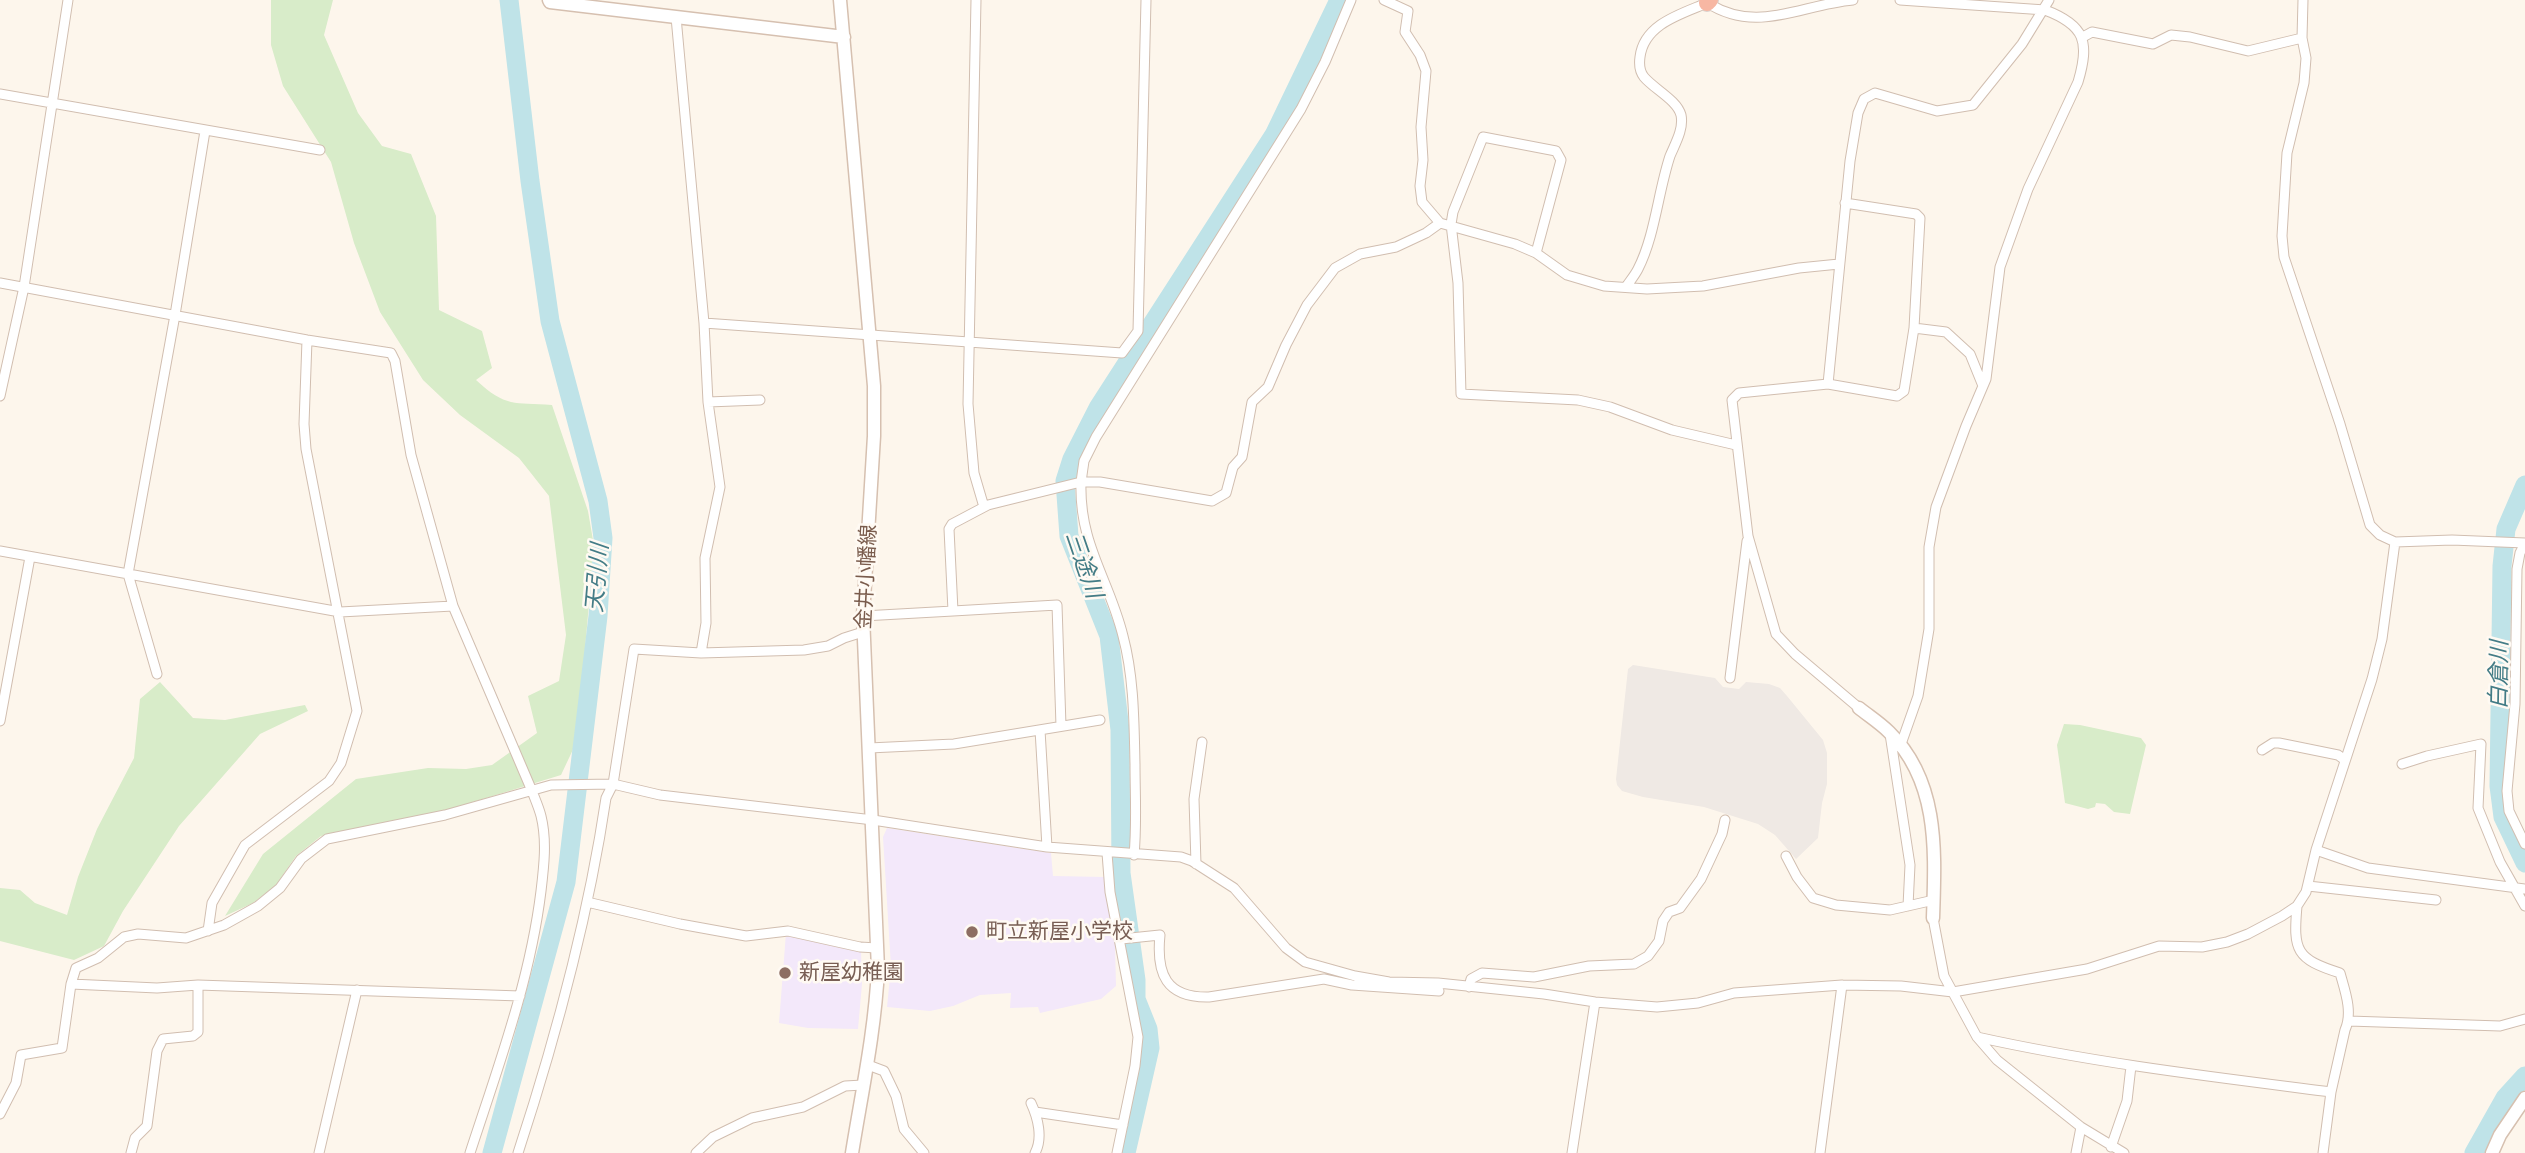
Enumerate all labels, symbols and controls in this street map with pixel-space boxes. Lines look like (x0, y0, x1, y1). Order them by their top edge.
street label: 金井小幡線 (852, 524, 882, 630)
water label: 三途川 (1059, 528, 1107, 602)
water label: 天引川 (581, 542, 615, 614)
water label: 白倉川 (2486, 640, 2514, 710)
place label: 町立新屋小学校 (986, 919, 1133, 945)
marker: 町立新屋小学校 (964, 924, 980, 940)
place label: 新屋幼稚園 (799, 960, 904, 986)
marker: 新屋幼稚園 (777, 965, 793, 981)

